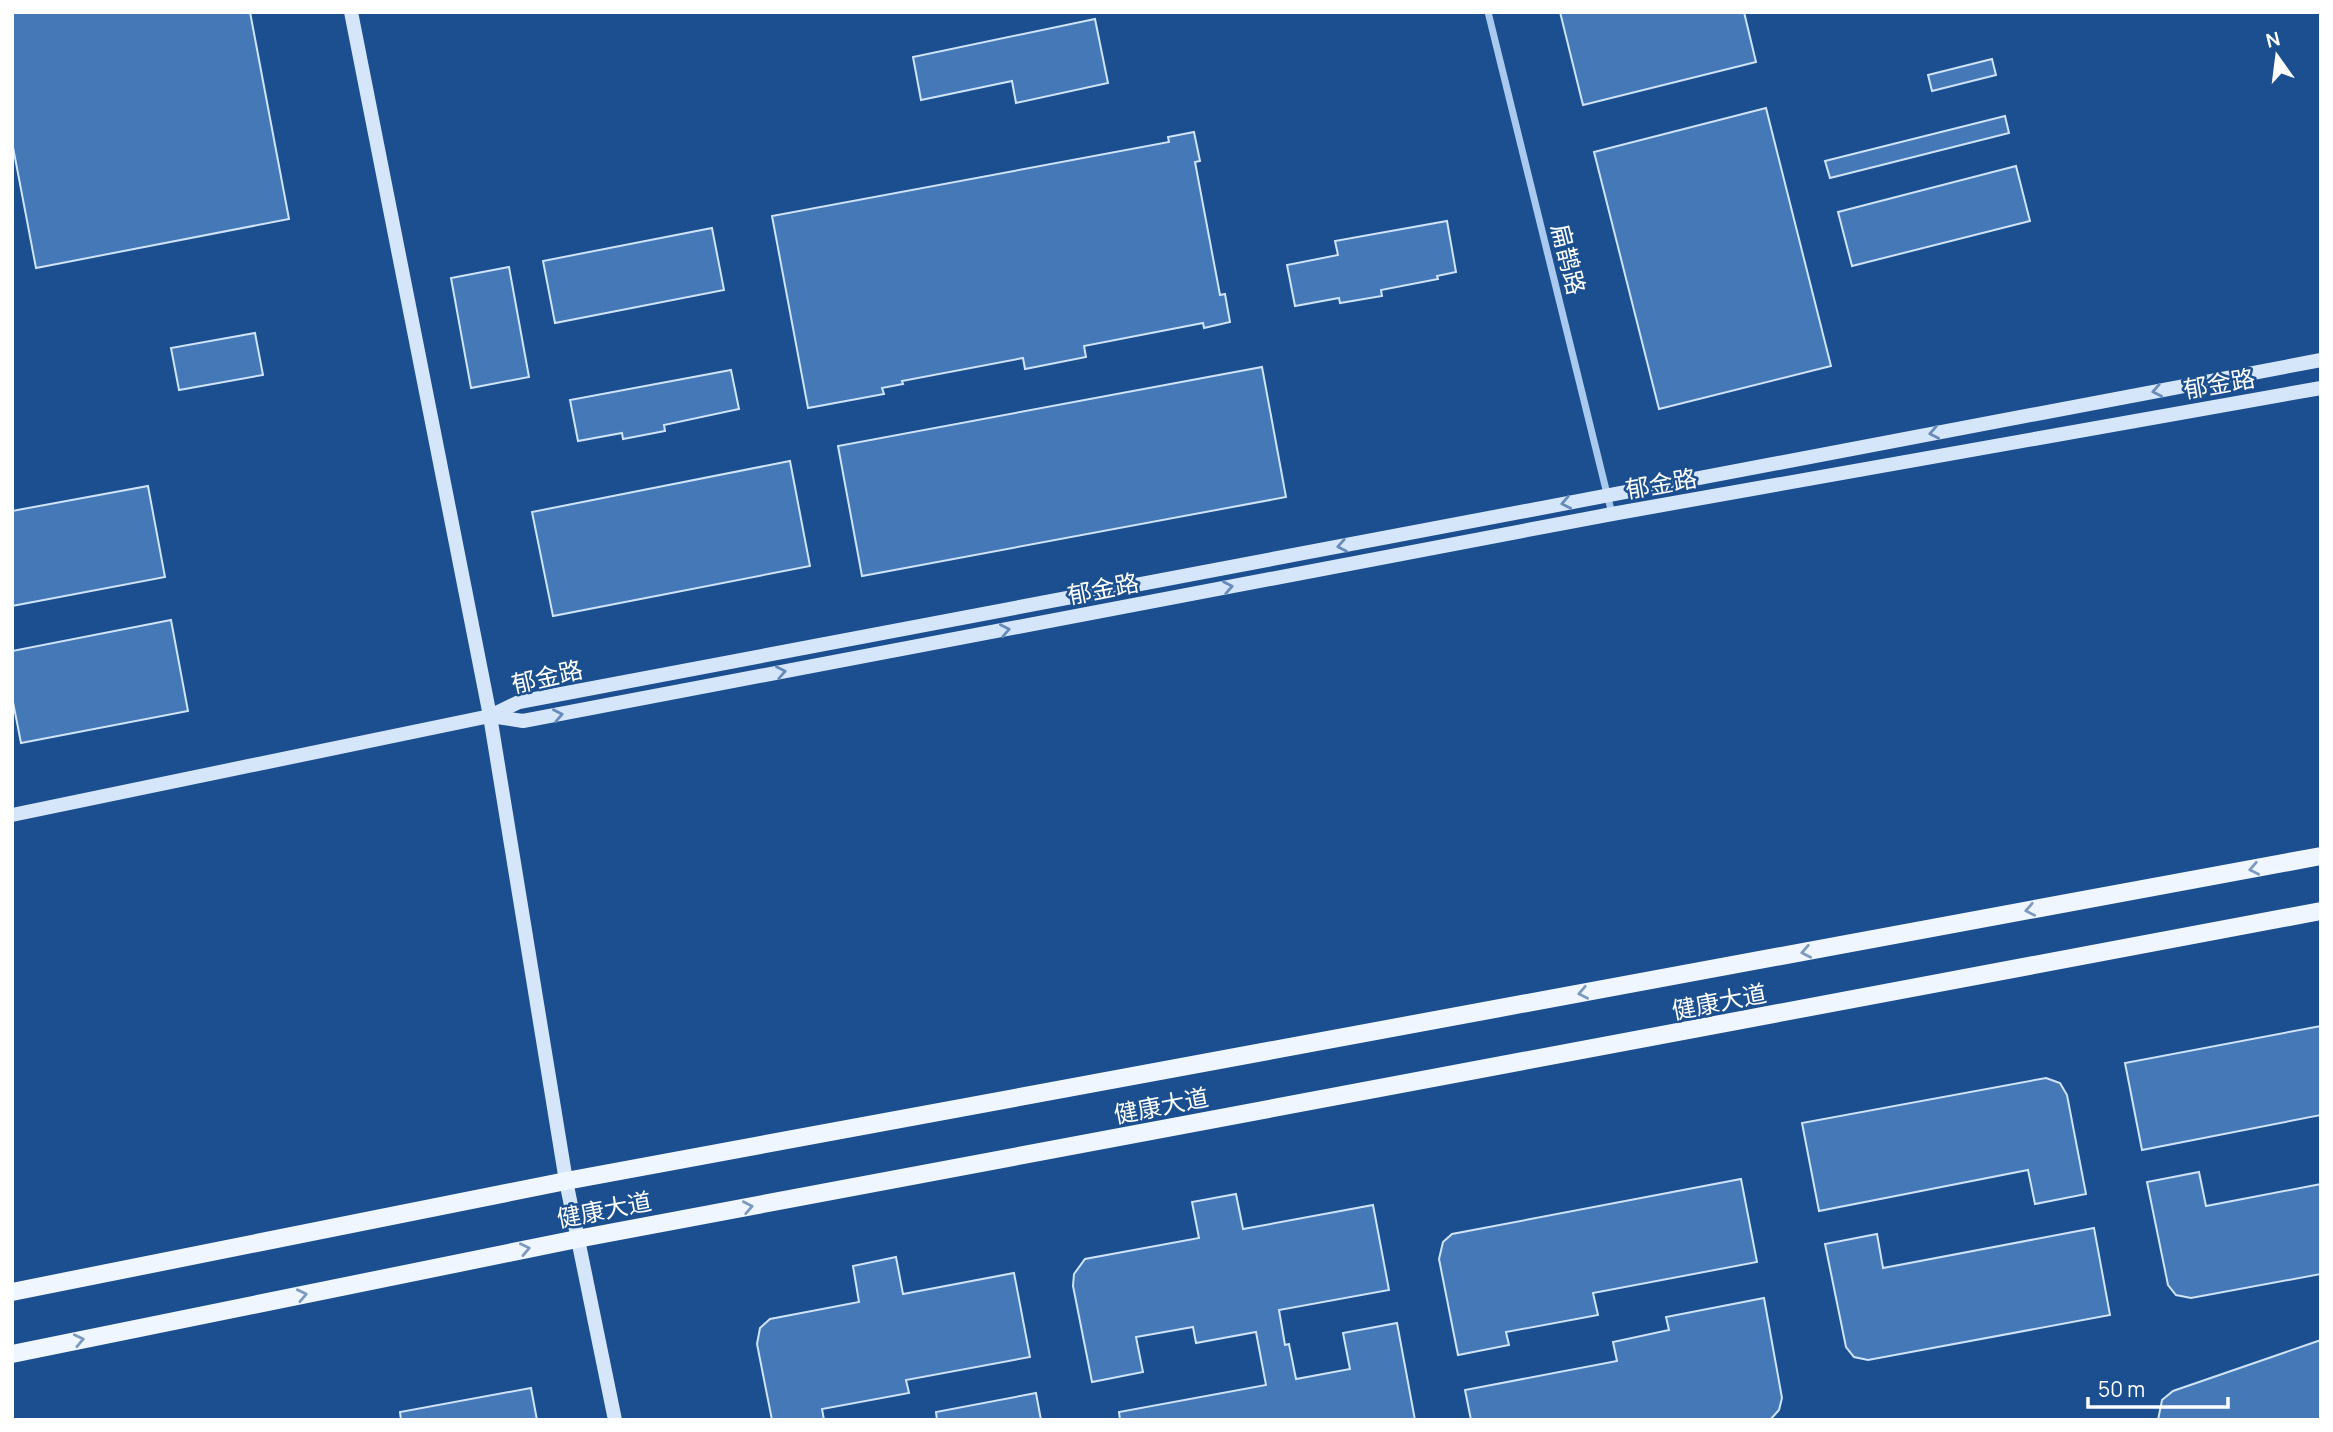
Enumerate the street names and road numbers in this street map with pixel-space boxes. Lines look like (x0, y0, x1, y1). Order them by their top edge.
street label: 扁鹊路 (1544, 220, 1594, 298)
street label: 郁金路 (2181, 360, 2257, 406)
street label: 郁金路 (1623, 460, 1699, 506)
street label: 郁金路 (1065, 565, 1141, 611)
street label: 郁金路 (508, 652, 586, 700)
street label: 健康大道 (1669, 976, 1769, 1026)
street label: 健康大道 (1111, 1080, 1211, 1130)
street label: 健康大道 (554, 1184, 654, 1234)

